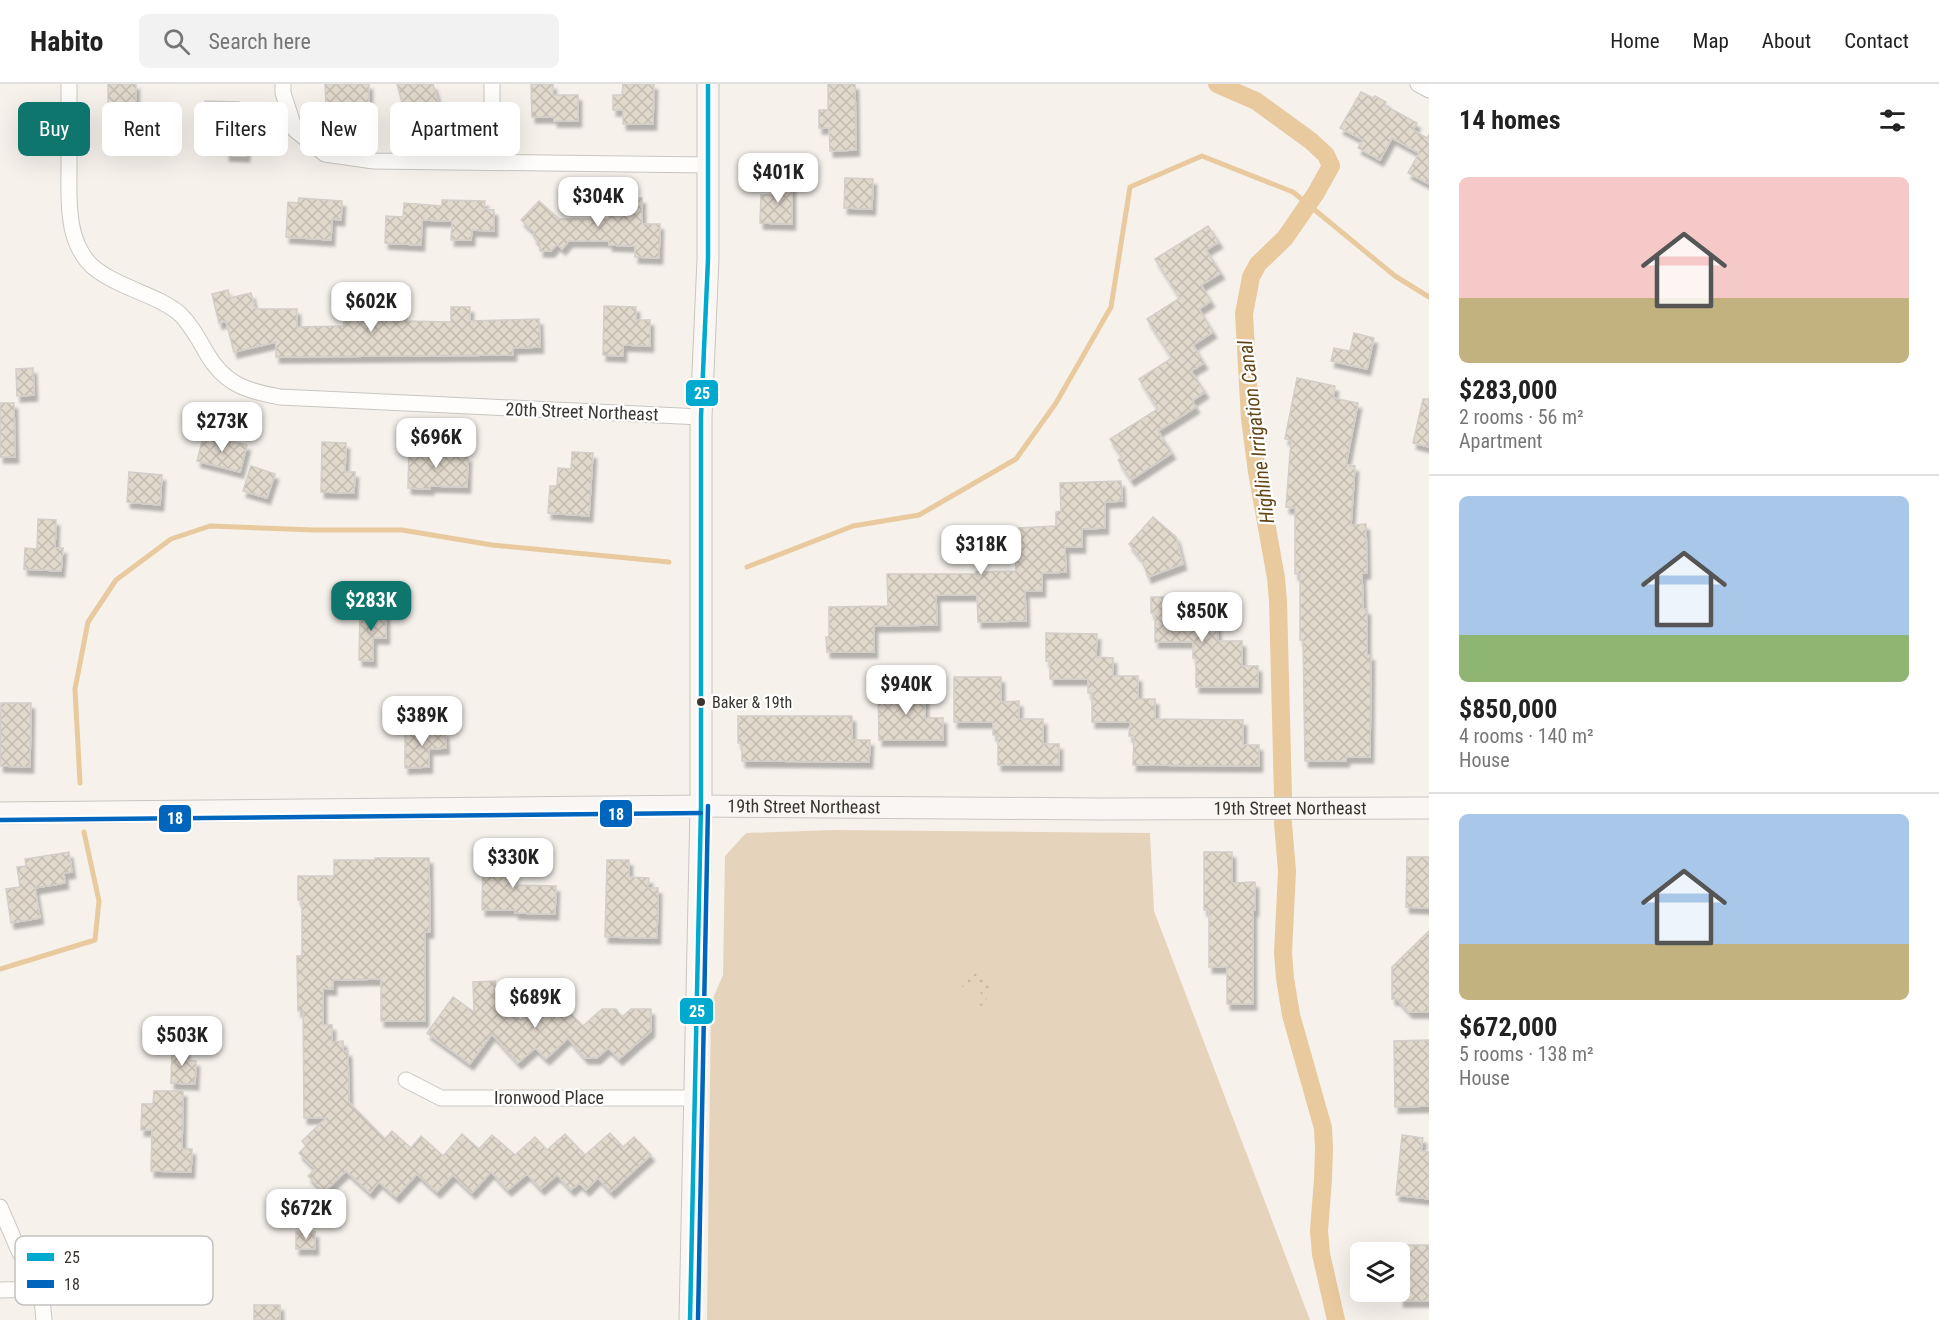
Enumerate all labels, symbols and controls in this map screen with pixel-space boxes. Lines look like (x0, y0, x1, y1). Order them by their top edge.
search box (139, 14, 559, 68)
text: Habito (30, 25, 103, 58)
icon: search (160, 25, 193, 58)
text: Search here (208, 29, 311, 54)
text: Home (1610, 29, 1660, 53)
text: Map (1693, 29, 1729, 53)
text: About (1762, 29, 1811, 53)
text: Contact (1844, 29, 1909, 53)
chip: Buy (18, 102, 90, 156)
chip: Rent (102, 102, 182, 156)
chip: Filters (194, 102, 288, 156)
chip: New (300, 102, 378, 156)
chip: Apartment (390, 102, 520, 156)
icon: filters (1876, 104, 1909, 137)
text: 14 homes (1459, 105, 1561, 135)
pin: $401K (736, 153, 820, 204)
text: $401K (752, 160, 804, 184)
pin: $304K (556, 177, 640, 228)
text: $304K (572, 184, 624, 208)
icon: home (1630, 216, 1738, 324)
pin: $602K (329, 282, 413, 333)
text: $602K (345, 289, 397, 313)
water label: Highline Irrigation Canal (1233, 338, 1279, 525)
text: $283,000 (1459, 375, 1557, 405)
line badge: 25 (685, 379, 719, 407)
text: 25 (694, 384, 710, 403)
street label: 20th Street Northeast (505, 398, 659, 425)
pin: $273K (180, 402, 264, 453)
text: 2 rooms · 56 m² (1459, 405, 1584, 429)
text: $273K (196, 409, 248, 433)
pin: $696K (394, 418, 478, 469)
text: $696K (410, 425, 462, 449)
text: Apartment (1459, 429, 1543, 453)
pin: $318K (939, 525, 1023, 576)
text: $318K (955, 532, 1007, 556)
icon: home (1630, 535, 1738, 643)
pin: $283K (329, 581, 413, 632)
text: $283K (345, 588, 397, 612)
pin: $850K (1160, 592, 1244, 643)
text: $850K (1176, 599, 1228, 623)
pin: $940K (864, 665, 948, 716)
text: $940K (880, 672, 932, 696)
place label: Baker & 19th (712, 693, 792, 712)
text: $850,000 (1459, 694, 1557, 724)
pin: $389K (380, 696, 464, 747)
marker: Baker & 19th (695, 696, 707, 708)
text: $389K (396, 703, 448, 727)
text: 4 rooms · 140 m² (1459, 724, 1594, 748)
text: House (1459, 748, 1510, 772)
street label: 19th Street Northeast (727, 795, 881, 817)
street label: 19th Street Northeast (1213, 797, 1367, 819)
line badge: 18 (599, 799, 633, 828)
line badge: 18 (158, 804, 192, 833)
text: 18 (608, 805, 624, 824)
text: 18 (167, 809, 183, 828)
pin: $330K (471, 838, 555, 889)
text: $330K (487, 845, 539, 869)
icon: home (1630, 853, 1738, 961)
pin: $689K (493, 978, 577, 1029)
text: $689K (509, 985, 561, 1009)
line badge: 25 (679, 997, 714, 1025)
text: 25 (689, 1002, 705, 1021)
text: $672,000 (1459, 1012, 1557, 1042)
pin: $503K (140, 1016, 224, 1067)
text: $503K (156, 1023, 208, 1047)
text: 5 rooms · 138 m² (1459, 1042, 1594, 1066)
text: House (1459, 1066, 1510, 1090)
street label: Ironwood Place (494, 1087, 604, 1108)
pin: $672K (264, 1189, 348, 1240)
text: $672K (280, 1196, 332, 1220)
legend (15, 1236, 213, 1305)
map controls (1350, 1242, 1410, 1302)
button: layers (1350, 1242, 1410, 1302)
text: 25 (64, 1248, 80, 1267)
text: 18 (64, 1275, 80, 1294)

